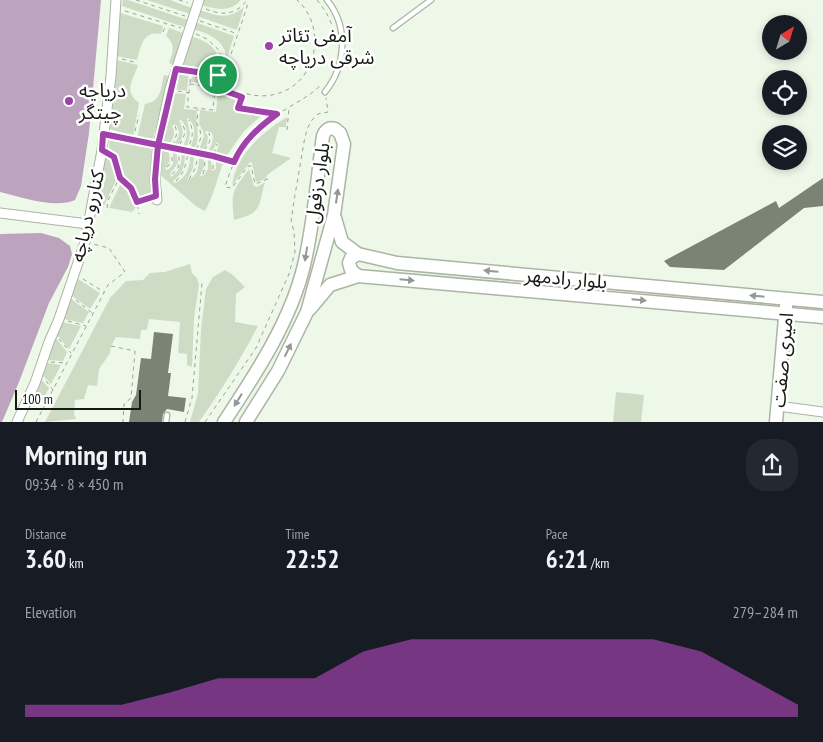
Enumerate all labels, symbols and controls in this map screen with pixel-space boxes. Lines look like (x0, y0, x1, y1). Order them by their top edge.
north arrow (762, 15, 808, 60)
map controls (762, 15, 807, 170)
place label: آمفی تئاتر شرقی دریاچه (278, 23, 374, 70)
marker: آمفی تئاتر شرقی دریاچه (263, 40, 275, 52)
pin (197, 54, 239, 96)
icon: arrive (204, 61, 232, 89)
button: locate (762, 70, 807, 115)
place label: دریاچه چیتگر (78, 78, 126, 125)
marker: دریاچه چیتگر (63, 95, 75, 107)
button: layers (762, 125, 807, 170)
street label: بلوار دزفول (299, 141, 335, 225)
street label: کناررو دریاچه (65, 167, 110, 264)
one-way arrow (333, 187, 341, 203)
one-way arrow (302, 246, 310, 262)
street label: بلوار رادمهر (523, 262, 608, 294)
one-way arrow (482, 267, 498, 275)
one-way arrow (399, 276, 415, 284)
one-way arrow (749, 292, 765, 300)
one-way arrow (631, 297, 647, 305)
street label: امیری صفت (766, 312, 798, 408)
one-way arrow (285, 343, 293, 357)
scale bar (15, 387, 141, 410)
text: 100 m (22, 390, 53, 408)
one-way arrow (234, 393, 243, 407)
text: Morning run (25, 436, 147, 473)
button: share (746, 439, 798, 491)
text: 09:34 · 8 × 450 m (25, 474, 123, 494)
text: Distance (25, 525, 66, 543)
text: Time (285, 525, 310, 543)
text: Pace (546, 525, 568, 543)
text: 3.60 (25, 543, 66, 575)
text: 22:52 (285, 543, 339, 575)
text: 6:21 (546, 543, 588, 575)
text: km (66, 554, 84, 572)
text: /km (588, 554, 609, 572)
text: Elevation (25, 602, 76, 622)
text: 279–284 m (733, 602, 798, 622)

